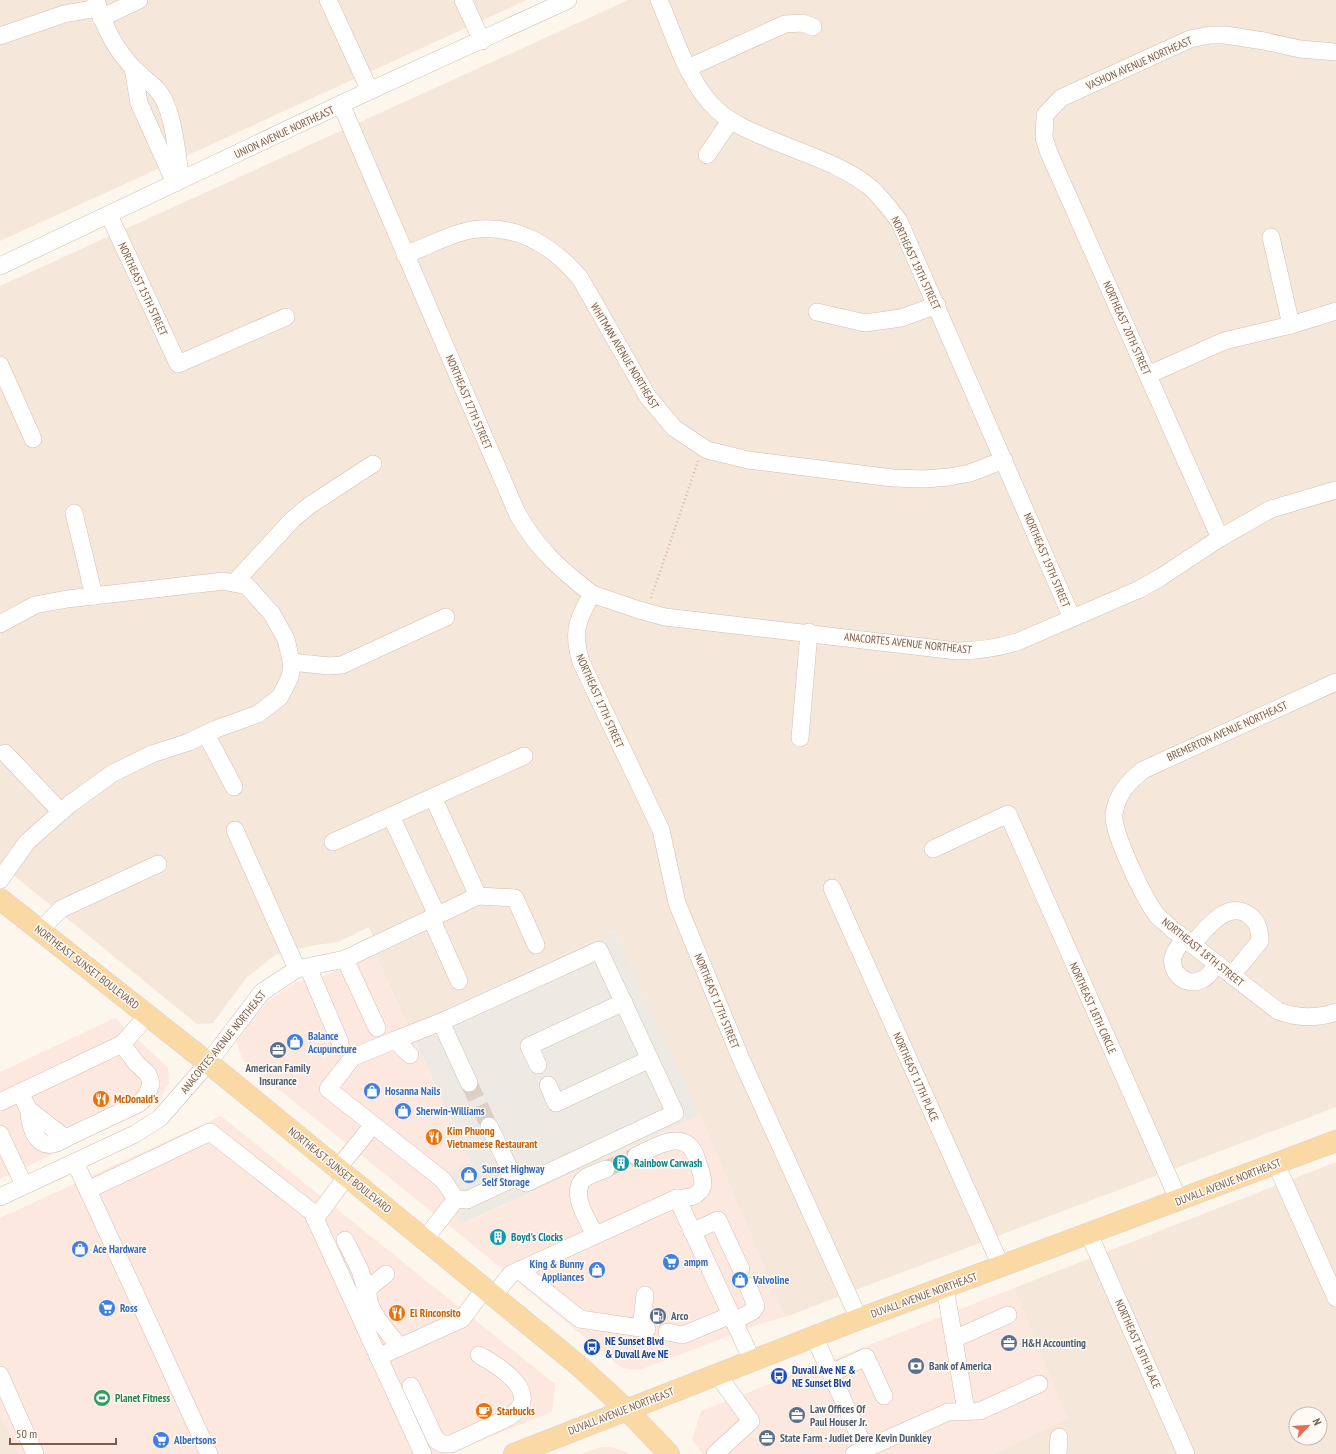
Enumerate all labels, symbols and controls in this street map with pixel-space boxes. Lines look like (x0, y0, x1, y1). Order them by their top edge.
street label: VASHON AVENUE NORTHEAST (1083, 33, 1194, 93)
street label: UNION AVENUE NORTHEAST (232, 103, 336, 161)
street label: NORTHEAST 19TH STREET (888, 214, 944, 312)
street label: NORTHEAST 15TH STREET (115, 240, 171, 338)
street label: NORTHEAST 20TH STREET (1100, 279, 1154, 377)
street label: WHITMAN AVENUE NORTHEAST (588, 300, 662, 412)
street label: NORTHEAST 17TH STREET (443, 353, 495, 451)
street label: NORTHEAST 19TH STREET (1021, 511, 1073, 609)
street label: ANACORTES AVENUE NORTHEAST (843, 629, 973, 657)
street label: NORTHEAST 17TH STREET (573, 652, 627, 750)
street label: BREMERTON AVENUE NORTHEAST (1165, 698, 1290, 764)
street label: NORTHEAST 18TH STREET (1159, 915, 1247, 989)
street label: NORTHEAST SUNSET BOULEVARD (32, 922, 142, 1012)
street label: NORTHEAST 17TH STREET (692, 951, 743, 1051)
street label: NORTHEAST 18TH CIRCLE (1066, 960, 1120, 1056)
street label: ANACORTES AVENUE NORTHEAST (177, 988, 269, 1096)
place label: Balance Acupuncture (307, 1029, 357, 1056)
street label: NORTHEAST 17TH PLACE (890, 1030, 942, 1124)
shop icon: Balance Acupuncture (285, 1032, 305, 1052)
office icon: American Family Insurance (268, 1040, 288, 1060)
place label: American Family Insurance (245, 1061, 311, 1088)
shop icon: Hosanna Nails (362, 1081, 382, 1101)
place label: Hosanna Nails (385, 1084, 440, 1098)
restaurant icon: McDonald's (91, 1089, 111, 1109)
place label: McDonald's (114, 1092, 159, 1106)
shop icon: Sherwin-Williams (393, 1101, 413, 1121)
place label: Sherwin-Williams (416, 1104, 485, 1118)
street label: NORTHEAST SUNSET BOULEVARD (286, 1124, 395, 1216)
place label: Kim Phuong Vietnamese Restaurant (446, 1124, 538, 1151)
restaurant icon: Kim Phuong Vietnamese Restaurant (424, 1127, 444, 1147)
building icon: Rainbow Carwash (611, 1153, 631, 1173)
street label: DUVALL AVENUE NORTHEAST (1173, 1155, 1283, 1209)
place label: Rainbow Carwash (634, 1156, 702, 1170)
place label: Sunset Highway Self Storage (482, 1162, 545, 1189)
shop icon: Sunset Highway Self Storage (459, 1165, 479, 1185)
building icon: Boyd's Clocks (488, 1227, 508, 1247)
place label: Boyd's Clocks (511, 1230, 563, 1244)
shop icon: Ace Hardware (70, 1239, 90, 1259)
place label: Ace Hardware (92, 1242, 147, 1256)
supermarket icon: ampm (661, 1252, 681, 1272)
place label: ampm (684, 1255, 708, 1269)
place label: King & Bunny Appliances (530, 1257, 585, 1284)
shop icon: King & Bunny Appliances (587, 1260, 607, 1280)
street label: DUVALL AVENUE NORTHEAST (869, 1269, 979, 1321)
shop icon: Valvoline (730, 1270, 750, 1290)
place label: Valvoline (752, 1273, 790, 1287)
street label: NORTHEAST 18TH PLACE (1112, 1297, 1164, 1391)
supermarket icon: Ross (97, 1298, 117, 1318)
place label: Ross (120, 1301, 138, 1315)
restaurant icon: El Rinconsito (387, 1303, 407, 1323)
place label: El Rinconsito (410, 1306, 461, 1320)
fuel station icon: Arco (648, 1306, 668, 1326)
place label: Arco (670, 1309, 688, 1323)
office icon: H&H Accounting (999, 1333, 1019, 1353)
place label: NE Sunset Blvd & Duvall Ave NE (605, 1334, 669, 1361)
place label: H&H Accounting (1022, 1336, 1086, 1350)
bus stop icon: NE Sunset Blvd & Duvall Ave NE (582, 1337, 602, 1357)
bank icon: Bank of America (906, 1356, 926, 1376)
place label: Bank of America (929, 1359, 992, 1373)
place label: Duvall Ave NE & NE Sunset Blvd (792, 1363, 856, 1390)
bus stop icon: Duvall Ave NE & NE Sunset Blvd (769, 1366, 789, 1386)
street label: DUVALL AVENUE NORTHEAST (566, 1384, 676, 1438)
sports icon: Planet Fitness (92, 1388, 112, 1408)
place label: Planet Fitness (115, 1391, 170, 1405)
cafe icon: Starbucks (474, 1401, 494, 1421)
place label: Law Offices Of Paul Houser Jr. (810, 1402, 867, 1429)
place label: Starbucks (497, 1404, 535, 1418)
office icon: Law Offices Of Paul Houser Jr. (787, 1405, 807, 1425)
north arrow (1288, 1406, 1328, 1446)
text: N (1309, 1416, 1325, 1427)
scale bar (10, 1420, 116, 1446)
text: 50 m (16, 1426, 37, 1441)
office icon: State Farm - Judiet Dere Kevin Dunkley (757, 1428, 777, 1448)
supermarket icon: Albertsons (151, 1430, 171, 1450)
place label: State Farm - Judiet Dere Kevin Dunkley (780, 1431, 932, 1445)
place label: Albertsons (173, 1433, 216, 1447)

